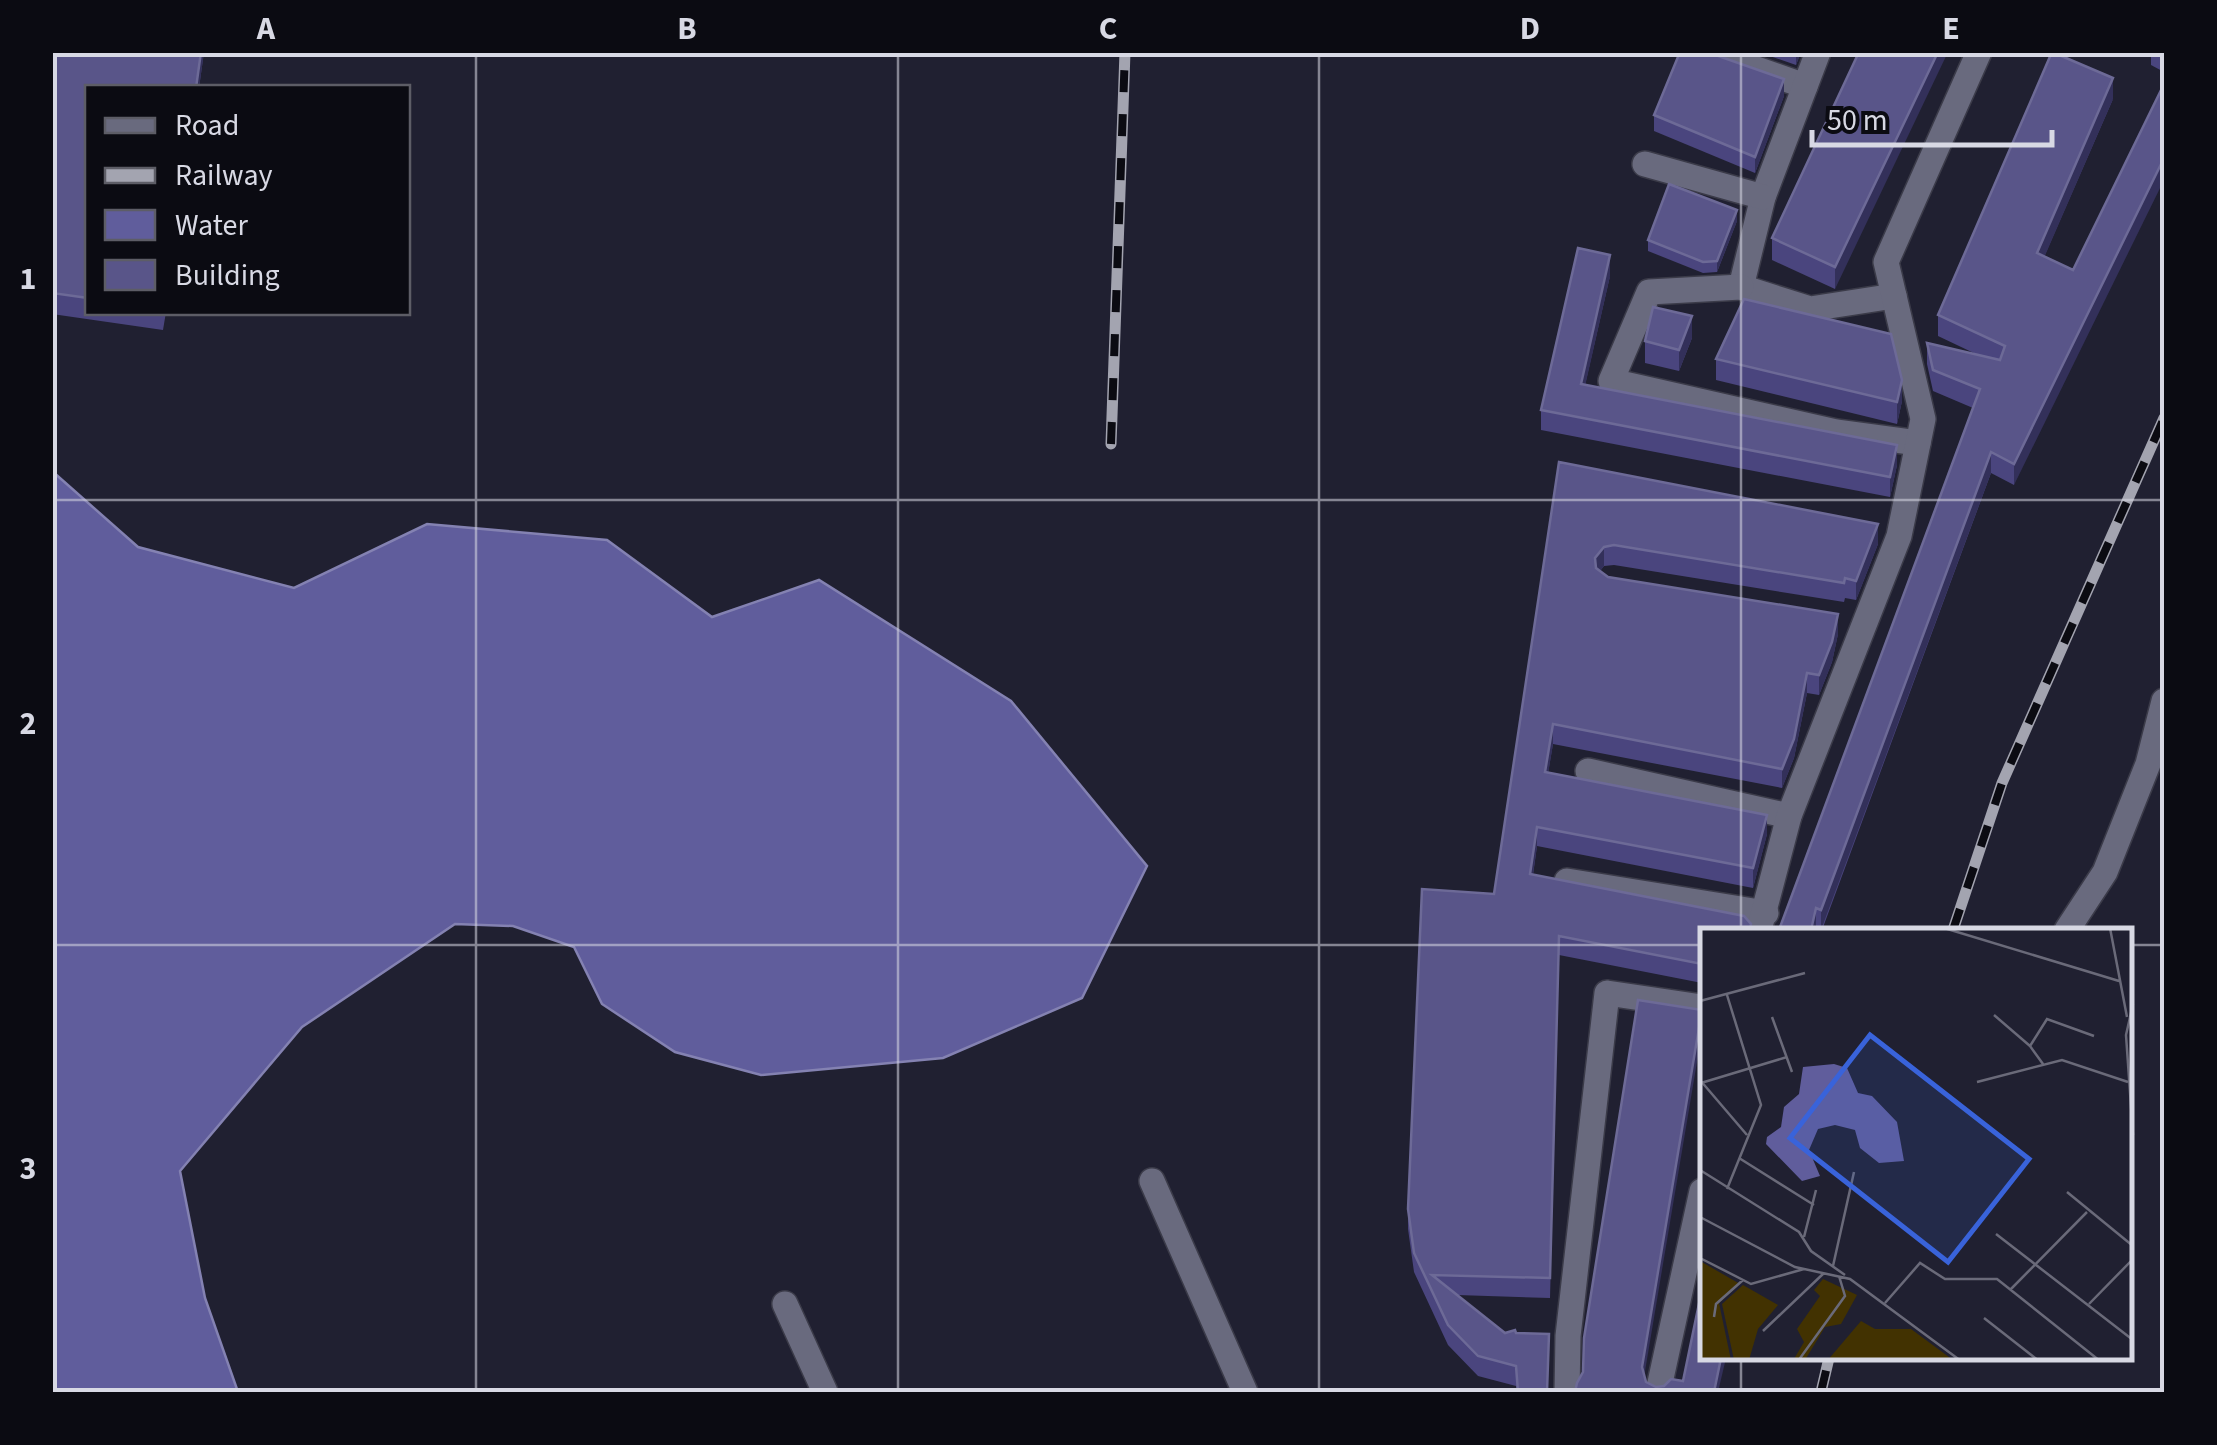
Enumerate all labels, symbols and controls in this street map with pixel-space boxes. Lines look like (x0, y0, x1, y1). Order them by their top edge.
text: A (256, 6, 276, 52)
text: B (677, 6, 697, 52)
text: C (1099, 6, 1117, 52)
text: D (1520, 6, 1540, 52)
text: E (1942, 6, 1960, 52)
legend (85, 85, 410, 315)
scale bar (1812, 85, 2052, 147)
text: 50 m (1827, 99, 1888, 142)
text: Road (175, 104, 239, 147)
text: Railway (175, 154, 273, 197)
text: Water (175, 204, 248, 247)
text: Building (175, 254, 280, 297)
text: 1 (20, 256, 36, 302)
text: 2 (20, 701, 36, 747)
inset map (1700, 928, 2132, 1360)
text: 3 (20, 1146, 36, 1192)

